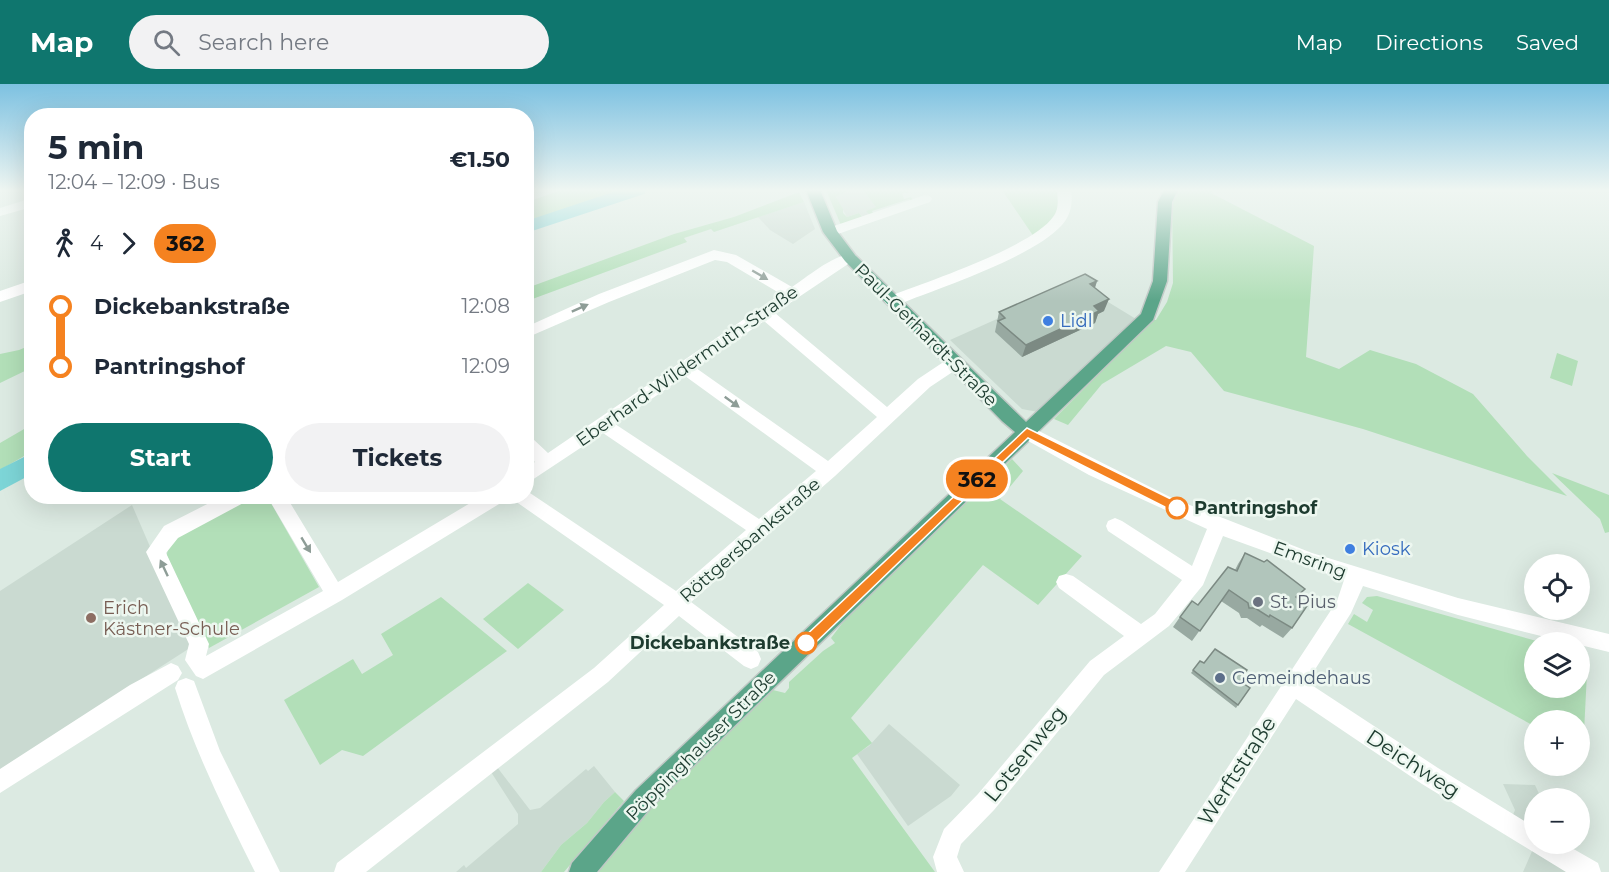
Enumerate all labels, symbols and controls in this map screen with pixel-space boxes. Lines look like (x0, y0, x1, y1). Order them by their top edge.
search box (129, 15, 549, 69)
text: Map (30, 25, 93, 59)
icon: search (150, 26, 183, 59)
text: Search here (198, 29, 329, 56)
text: Map (1296, 30, 1342, 55)
text: Directions (1375, 30, 1483, 55)
text: Saved (1516, 30, 1579, 55)
text: 5 min (48, 127, 144, 167)
text: €1.50 (450, 146, 510, 173)
text: 12:04 – 12:09 · Bus (48, 170, 220, 194)
icon: walk (48, 227, 81, 260)
icon: forward (112, 227, 145, 260)
text: 4 (90, 231, 103, 255)
text: 362 (166, 231, 204, 256)
street label: Paul-Gerhardt-Straße (850, 259, 1002, 411)
one-way arrow (751, 269, 768, 279)
street label: Eberhard-Wildermuth-Straße (572, 281, 802, 451)
text: Dickebankstraße (94, 293, 290, 320)
text: 12:08 (461, 294, 510, 318)
one-way arrow (571, 303, 589, 313)
place label: Lidl (1060, 310, 1093, 332)
marker: Lidl (1041, 314, 1055, 328)
text: Pantringshof (94, 353, 245, 380)
text: 12:09 (462, 354, 510, 378)
one-way arrow (724, 396, 740, 408)
button: Start (48, 423, 273, 492)
button: Tickets (285, 423, 510, 492)
line badge: 362 (942, 460, 1012, 498)
text: 362 (958, 467, 996, 492)
street label: Röttgersbankstraße (675, 473, 825, 607)
marker: Pantringshof (1166, 497, 1188, 519)
place label: Pantringshof (1194, 497, 1318, 519)
one-way arrow (300, 537, 311, 553)
street label: Emsring (1270, 537, 1350, 583)
place label: Kiosk (1362, 538, 1411, 560)
marker: Kiosk (1343, 542, 1357, 556)
map controls (1524, 554, 1590, 854)
button: locate (1524, 554, 1590, 620)
one-way arrow (159, 559, 169, 577)
place label: St. Pius (1270, 591, 1336, 613)
marker: St. Pius (1251, 595, 1265, 609)
place label: Erich Kästner-Schule (103, 597, 240, 640)
marker: Erich Kästner-Schule (84, 611, 98, 625)
place label: Dickebankstraße (630, 632, 790, 654)
marker: Dickebankstraße (795, 632, 817, 654)
button: layers (1524, 632, 1590, 698)
street label: Pöppinghauser Straße (622, 667, 780, 825)
place label: Gemeindehaus (1232, 667, 1371, 689)
marker: Gemeindehaus (1213, 671, 1227, 685)
street label: Lotsenweg (978, 701, 1071, 807)
button: + (1524, 710, 1590, 776)
street label: Werftstraße (1192, 712, 1281, 830)
street label: Deichweg (1362, 724, 1465, 803)
button: − (1524, 788, 1590, 854)

